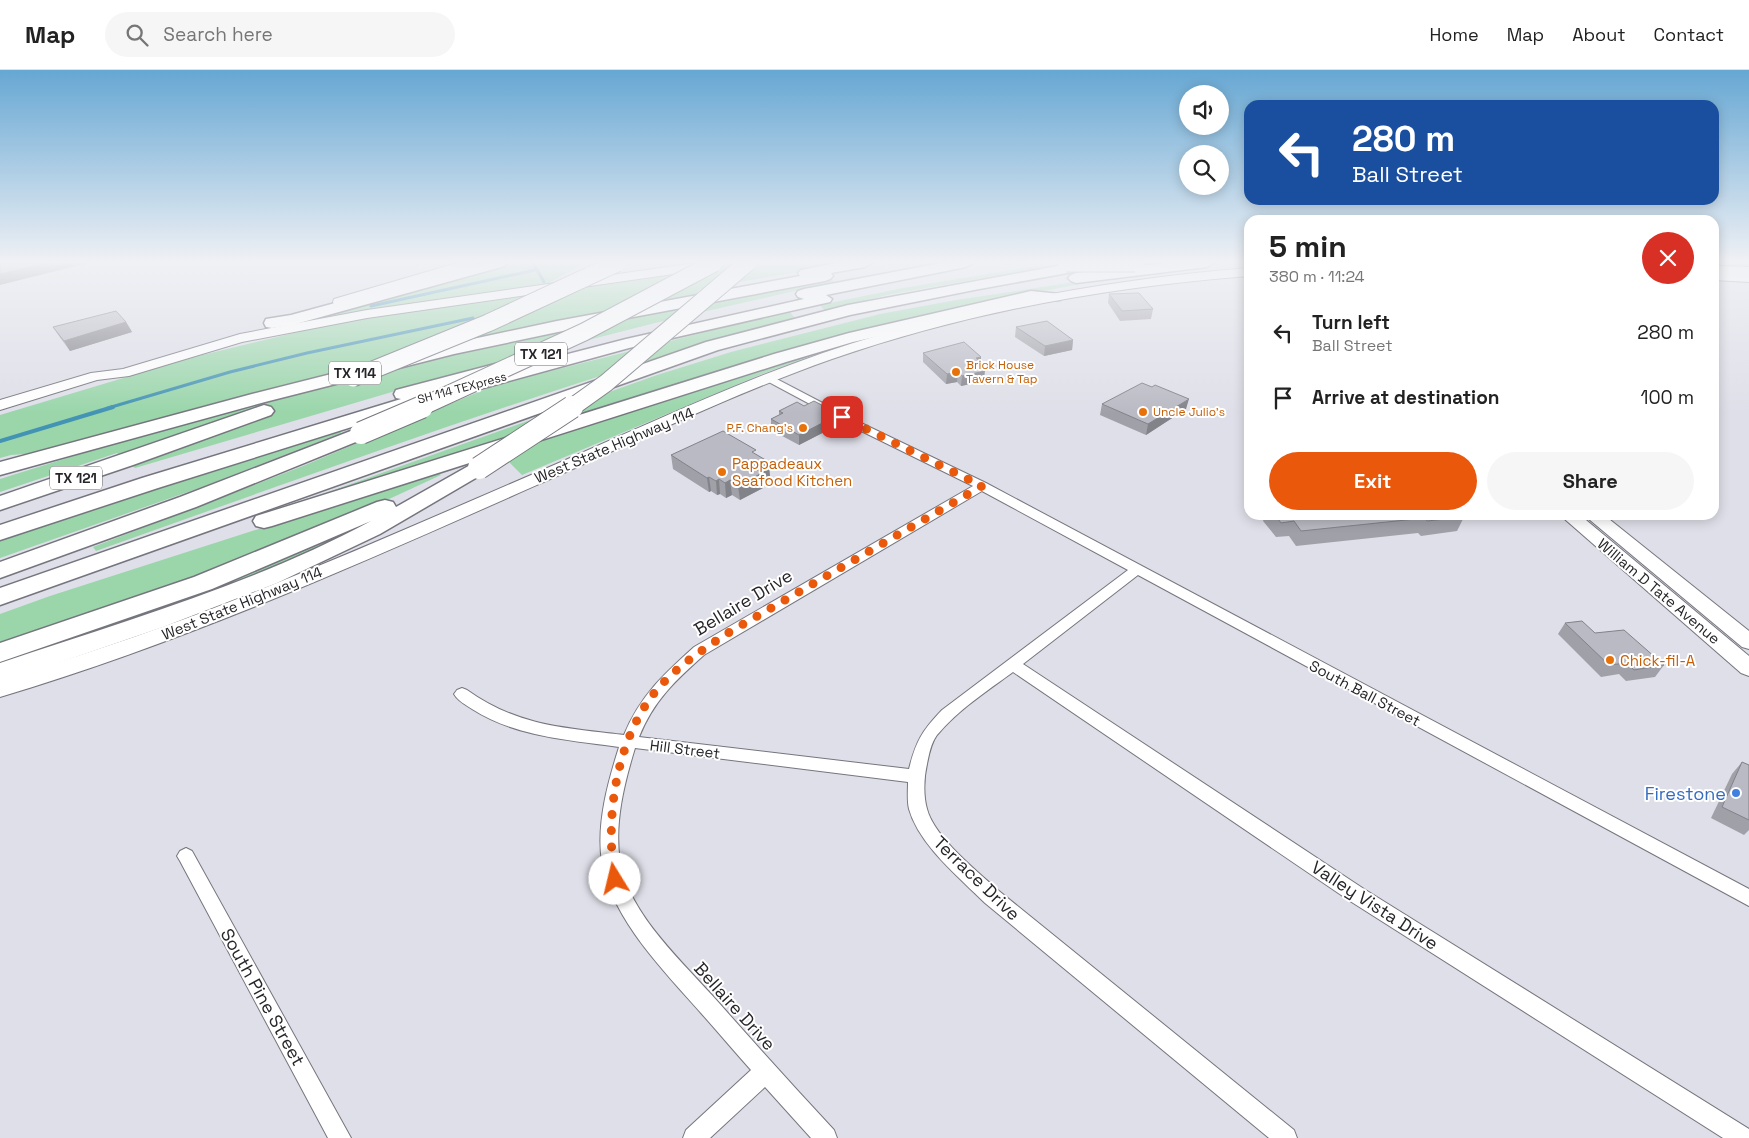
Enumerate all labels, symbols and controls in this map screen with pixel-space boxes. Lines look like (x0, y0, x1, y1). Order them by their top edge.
search box (105, 12, 455, 57)
text: Map (25, 19, 75, 50)
icon: search (123, 21, 151, 49)
text: Search here (163, 22, 273, 47)
text: Home (1430, 23, 1479, 46)
text: Map (1507, 23, 1544, 46)
text: About (1572, 23, 1626, 46)
text: Contact (1654, 23, 1724, 46)
map controls (1179, 85, 1229, 195)
button: sound (1179, 85, 1229, 135)
text: 280 m (1352, 117, 1455, 161)
icon: left (1269, 120, 1334, 185)
button: search (1179, 145, 1229, 195)
text: Ball Street (1352, 160, 1463, 188)
text: 5 min (1269, 227, 1347, 266)
button: close (1642, 232, 1694, 284)
text: 380 m · 11:24 (1269, 266, 1365, 287)
text: Turn left (1312, 310, 1390, 335)
icon: left (1269, 319, 1297, 347)
text: 280 m (1637, 320, 1694, 345)
text: Ball Street (1312, 335, 1393, 356)
road number: TX 121 (515, 342, 567, 366)
place label: Brick House Tavern & Tap (966, 357, 1038, 387)
road number: TX 114 (329, 362, 381, 384)
marker: Brick House Tavern & Tap (950, 366, 962, 378)
street label: SH 114 TEXpress (416, 368, 508, 408)
icon: arrive (1269, 384, 1297, 412)
text: Arrive at destination (1312, 385, 1500, 410)
text: 100 m (1640, 385, 1694, 410)
pin (821, 396, 863, 438)
street label: West State Highway 114 (531, 403, 697, 487)
icon: arrive (828, 403, 856, 431)
place label: Uncle Julio's (1153, 404, 1225, 420)
marker: Uncle Julio's (1137, 406, 1149, 418)
place label: P.F. Chang's (726, 420, 793, 436)
marker: P.F. Chang's (797, 422, 809, 434)
button: Exit (1269, 452, 1477, 510)
button: Share (1487, 452, 1694, 510)
place label: Pappadeaux Seafood Kitchen (732, 454, 852, 490)
road number: TX 121 (50, 466, 102, 489)
marker: Pappadeaux Seafood Kitchen (716, 466, 728, 478)
street label: William D Tate Avenue (1594, 534, 1724, 648)
street label: West State Highway 114 (159, 562, 325, 644)
street label: Bellaire Drive (690, 564, 796, 640)
place label: Chick-fil-A (1620, 651, 1696, 670)
marker: Chick-fil-A (1604, 654, 1616, 666)
street label: South Ball Street (1306, 656, 1424, 730)
street label: Hill Street (649, 735, 721, 763)
place label: Firestone (1645, 782, 1726, 805)
marker: Firestone (1730, 787, 1742, 799)
street label: Terrace Drive (929, 831, 1025, 925)
position arrow (588, 852, 640, 904)
street label: Valley Vista Drive (1307, 855, 1443, 955)
street label: South Pine Street (216, 924, 310, 1070)
street label: Bellaire Drive (689, 957, 781, 1055)

